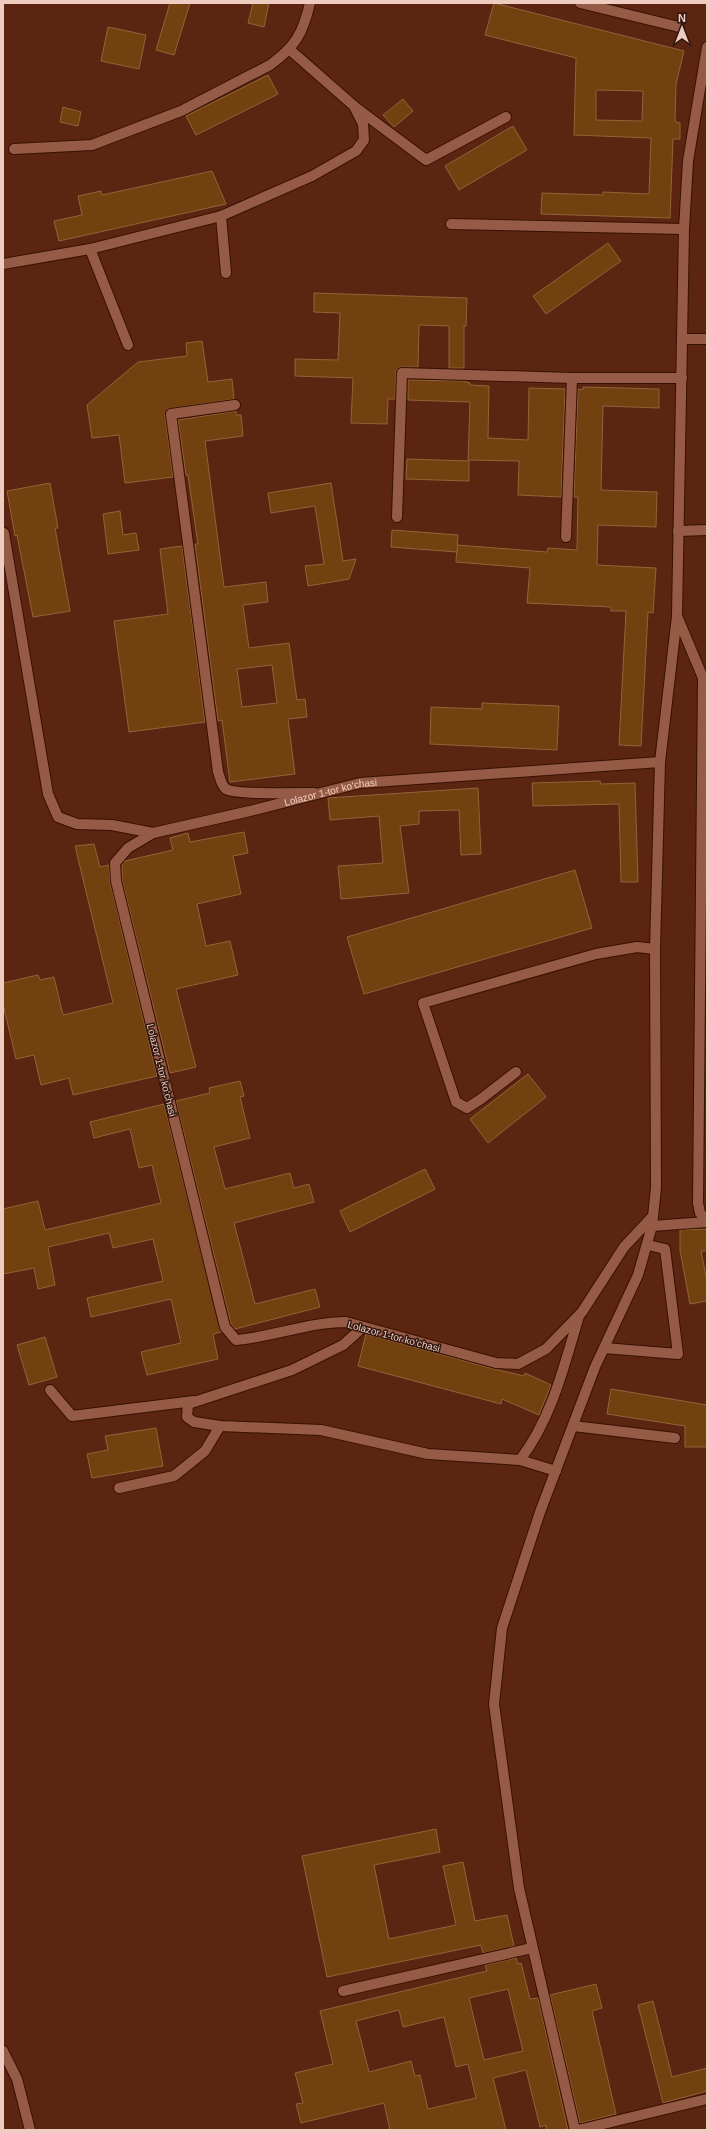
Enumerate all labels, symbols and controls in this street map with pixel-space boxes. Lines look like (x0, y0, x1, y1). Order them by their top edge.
north arrow (662, 8, 702, 48)
text: N (678, 12, 686, 24)
street label: Lolazor 1-tor ko‘chasi (283, 777, 377, 808)
street label: Lolazor 1-tor ko‘chasi (145, 1023, 178, 1118)
street label: Lolazor 1-tor ko‘chasi (347, 1319, 441, 1354)

